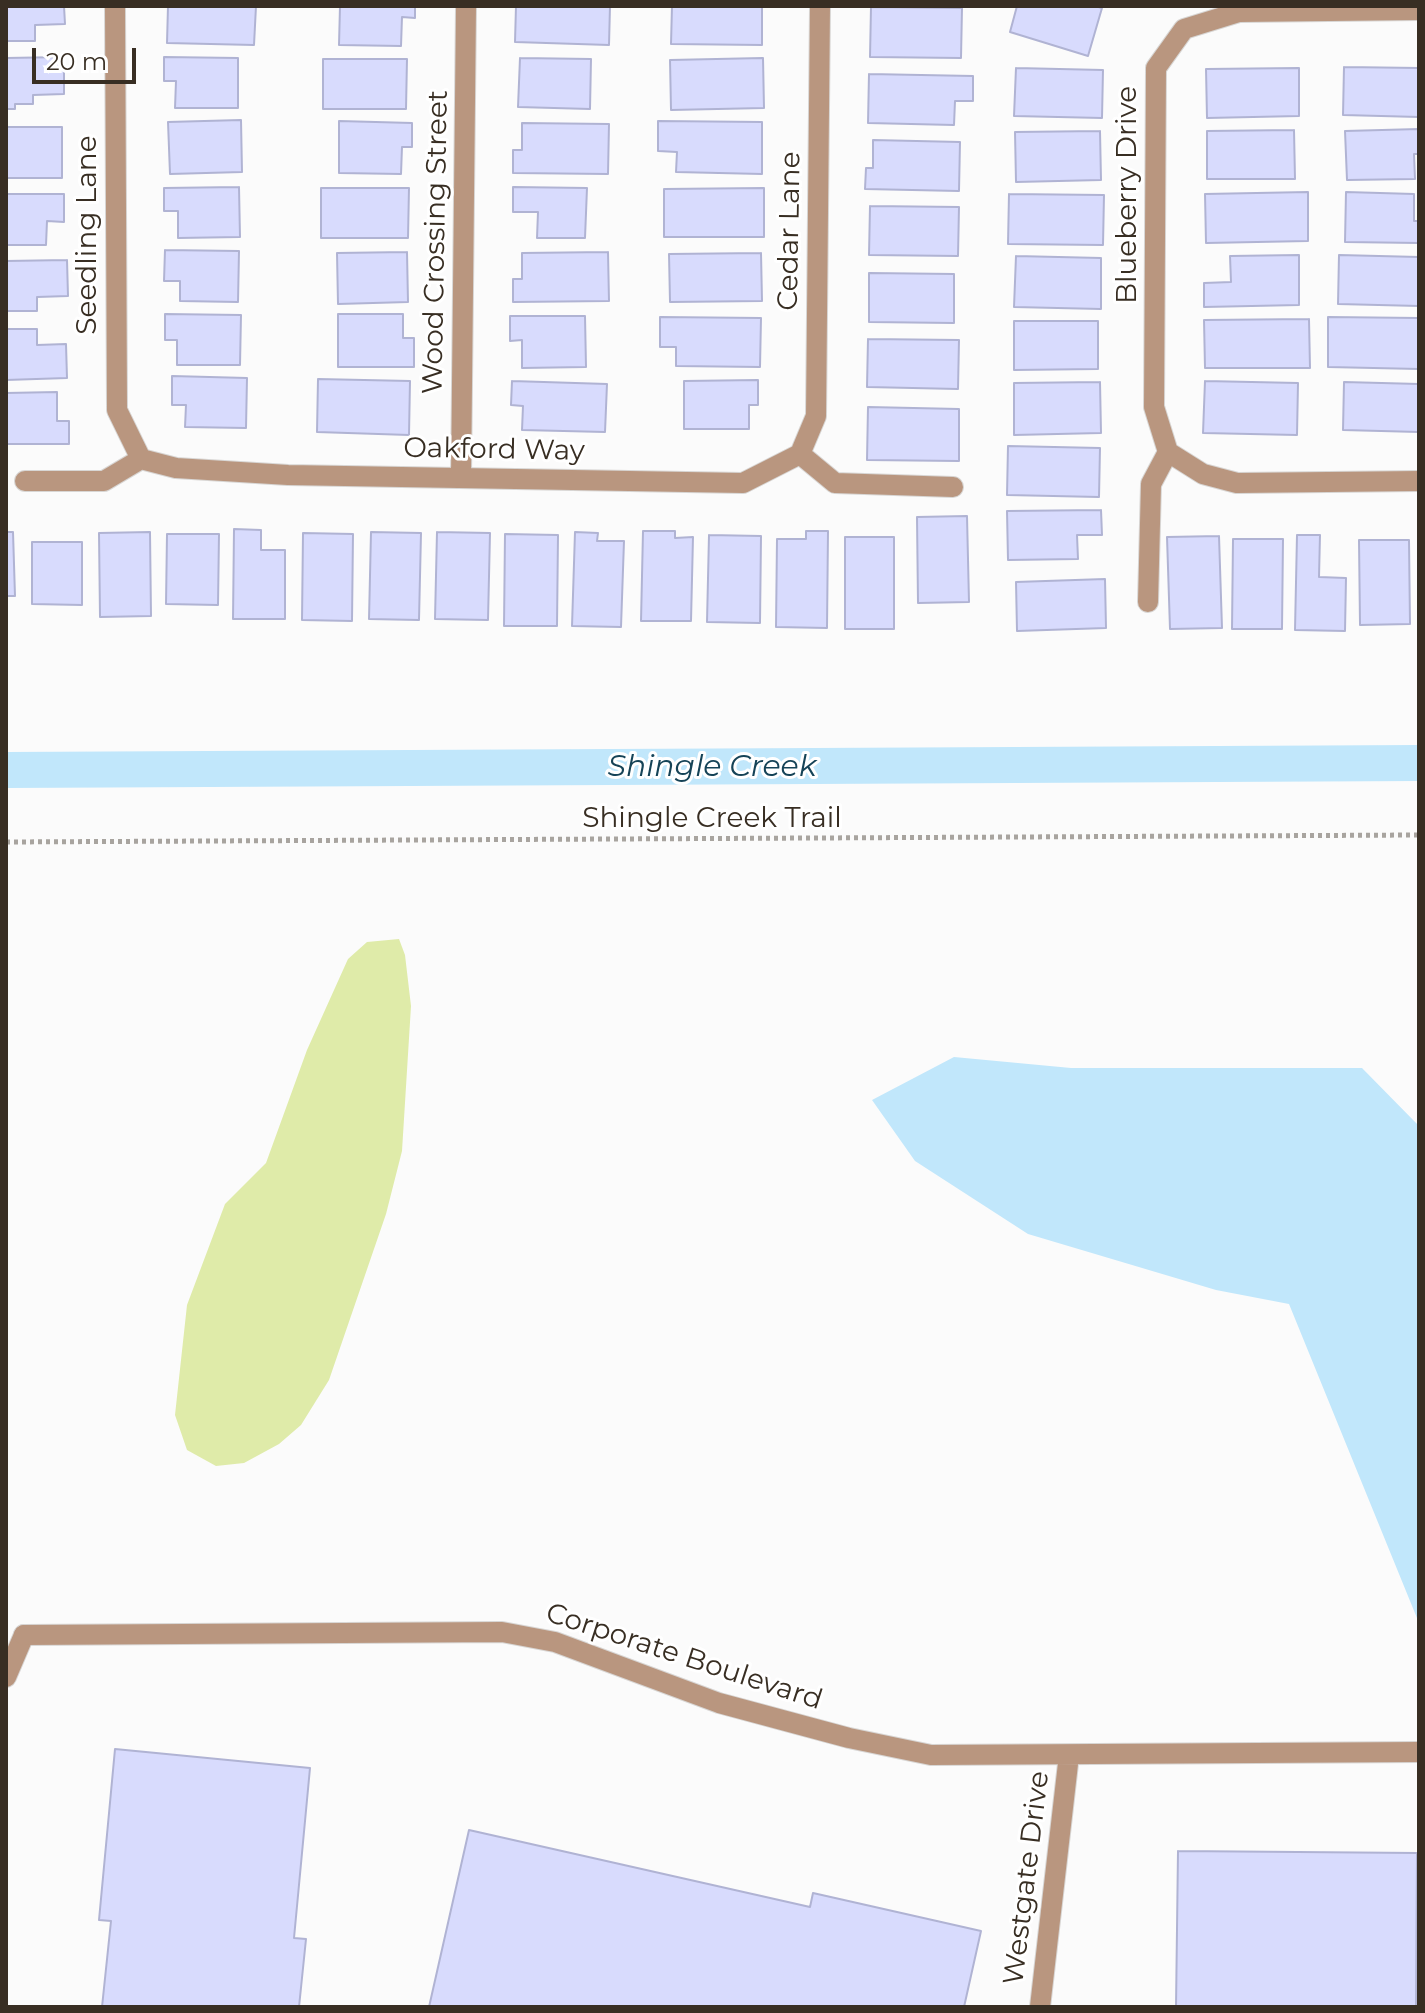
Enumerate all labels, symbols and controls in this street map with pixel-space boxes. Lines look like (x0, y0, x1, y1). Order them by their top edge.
scale bar (36, 32, 140, 82)
text: 20 m (46, 47, 107, 76)
street label: Blueberry Drive (1111, 86, 1145, 304)
street label: Wood Crossing Street (417, 90, 455, 394)
street label: Seedling Lane (71, 135, 105, 335)
street label: Cedar Lane (772, 151, 808, 311)
street label: Oakford Way (403, 432, 585, 468)
water label: Shingle Creek (608, 749, 816, 785)
street label: Shingle Creek Trail (582, 802, 842, 836)
street label: Corporate Boulevard (542, 1596, 826, 1718)
street label: Westgate Drive (997, 1769, 1057, 1987)

